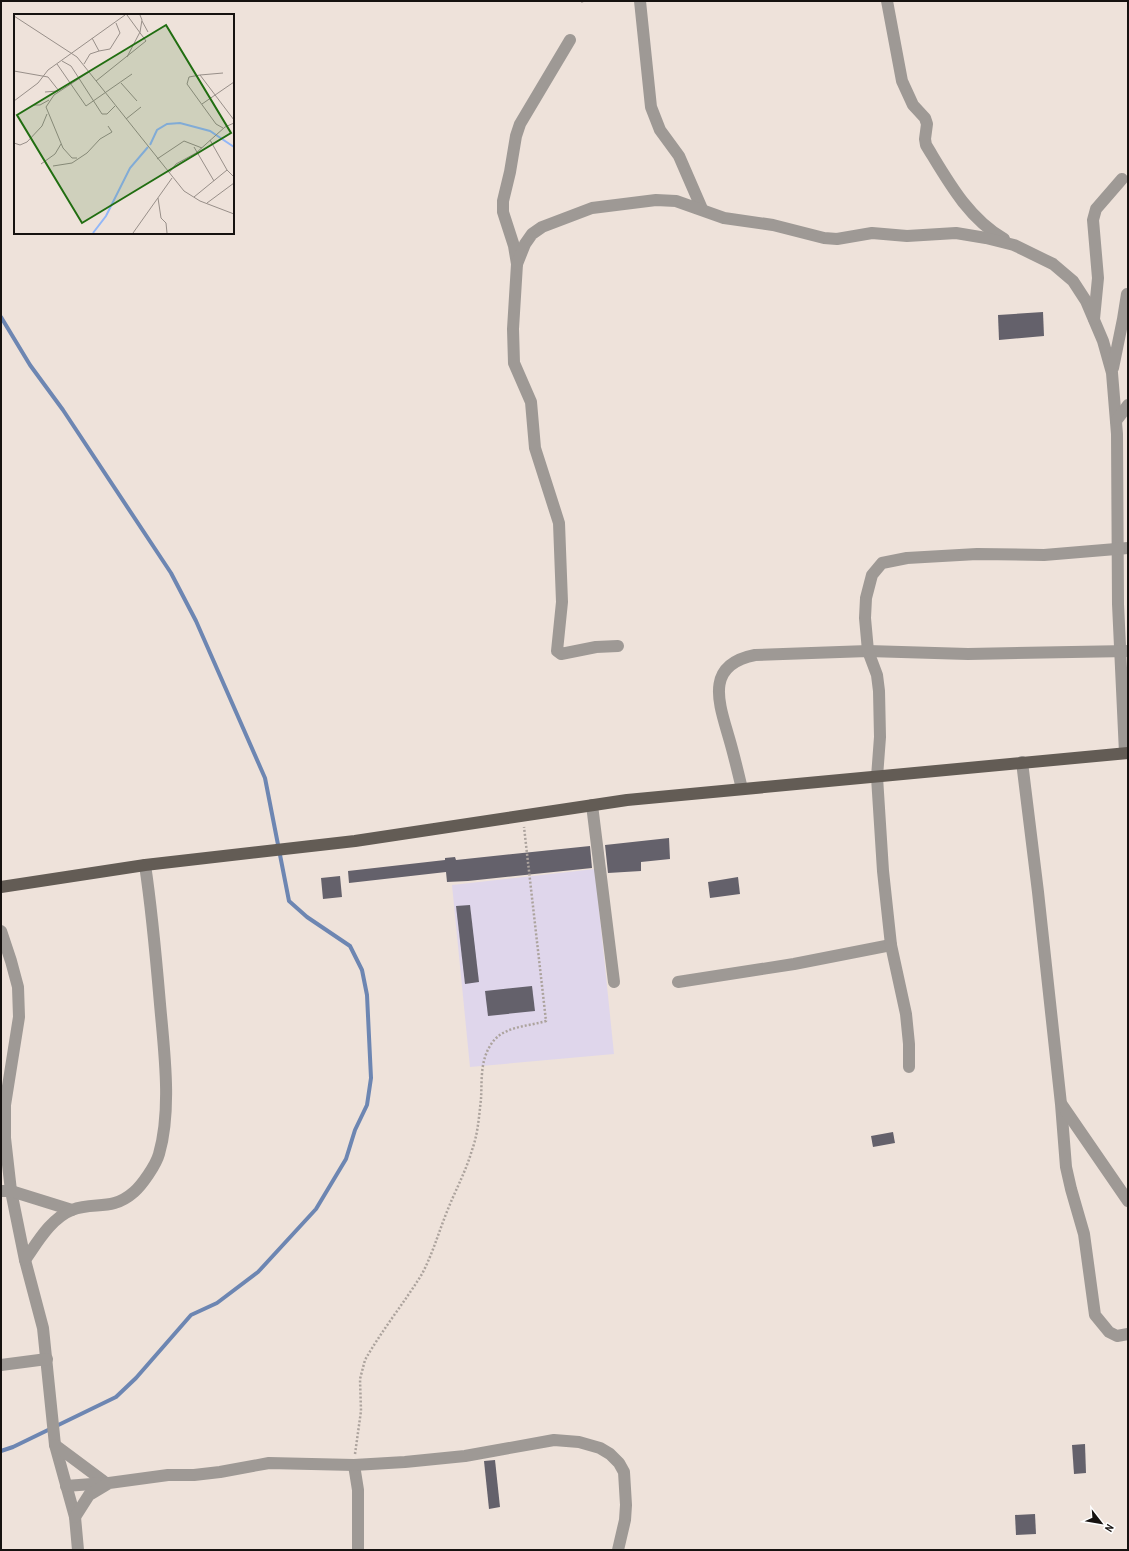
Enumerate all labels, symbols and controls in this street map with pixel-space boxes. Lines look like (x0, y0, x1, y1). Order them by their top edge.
inset map (14, 14, 234, 234)
north arrow (1081, 1503, 1121, 1543)
text: N (1102, 1522, 1117, 1535)

